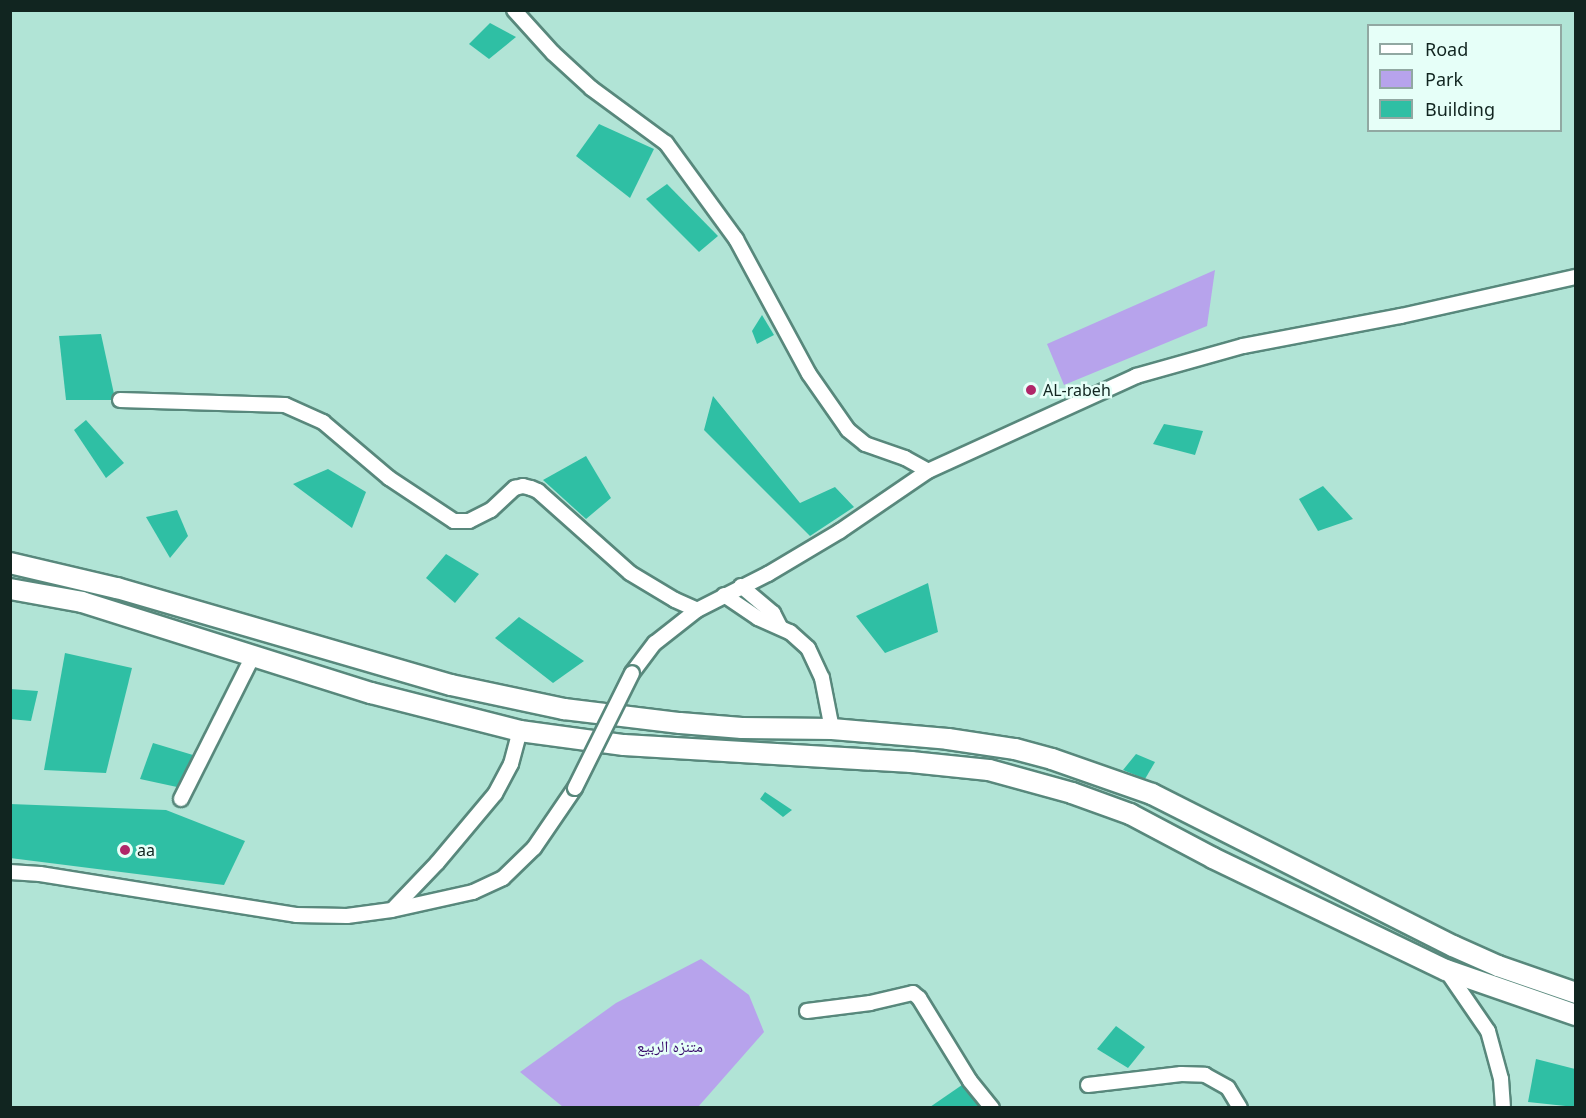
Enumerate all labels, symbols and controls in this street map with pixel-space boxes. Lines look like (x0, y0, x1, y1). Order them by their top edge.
legend (1367, 24, 1562, 132)
text: Road (1425, 37, 1468, 61)
text: Park (1425, 67, 1463, 91)
text: Building (1425, 97, 1495, 121)
place label: AL-rabeh (1043, 380, 1111, 400)
marker: AL-rabeh (1024, 383, 1038, 397)
place label: aa (137, 840, 155, 860)
marker: aa (118, 843, 132, 857)
park label: متنزه الربيع (637, 1036, 703, 1056)

